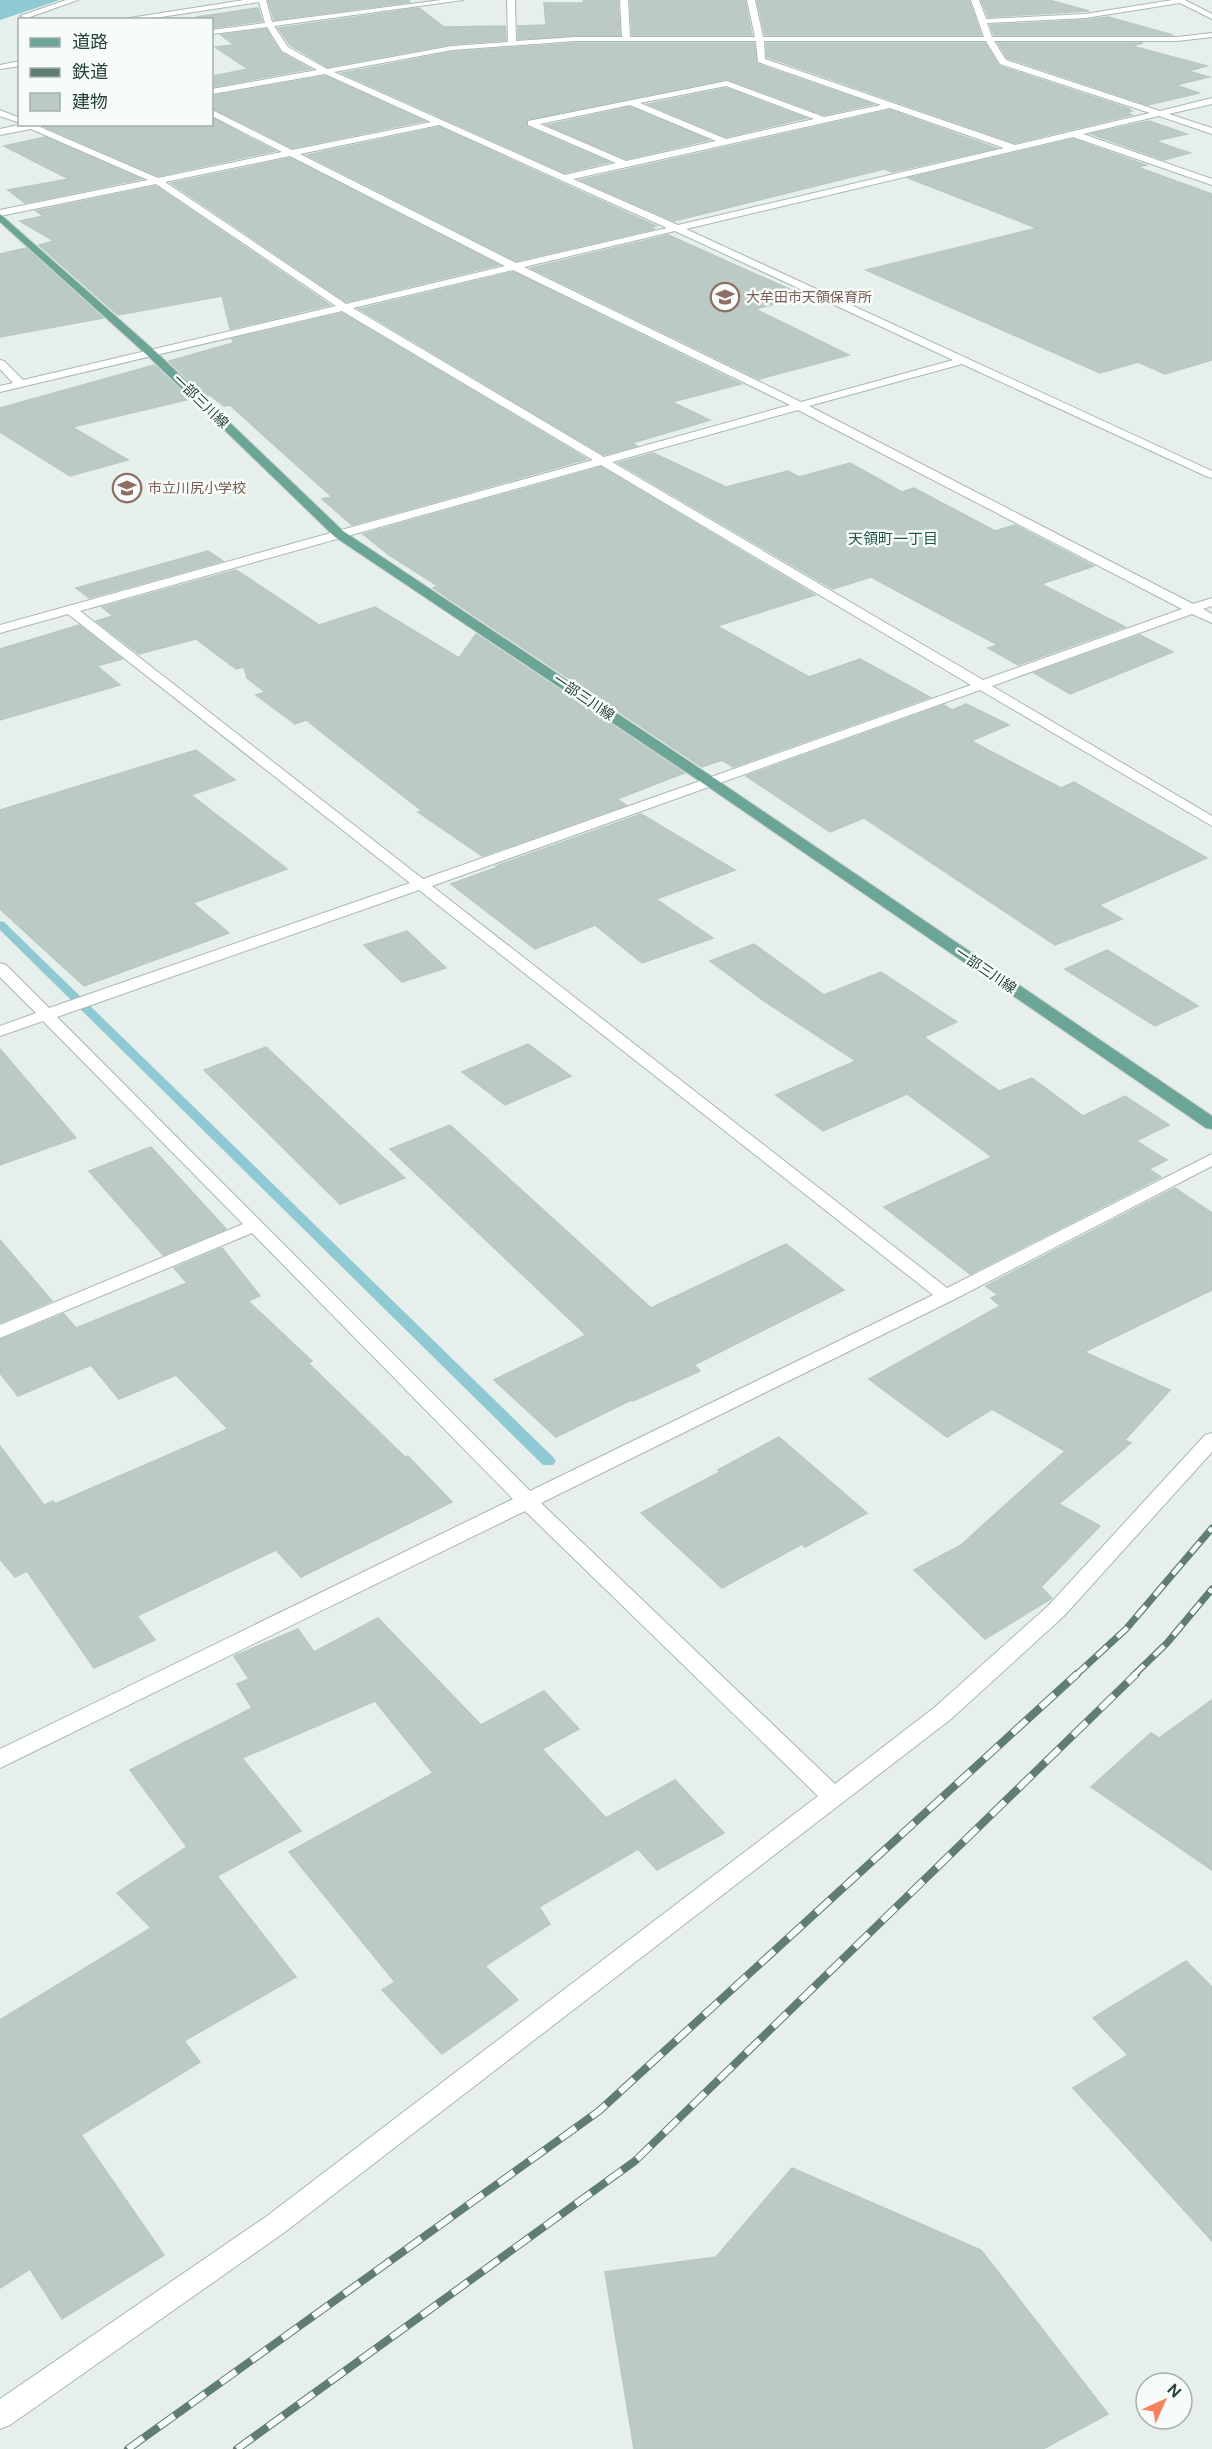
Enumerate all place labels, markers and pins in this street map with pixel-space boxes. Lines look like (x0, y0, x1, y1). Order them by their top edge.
school or university icon: 大牟田市天領保育所 (709, 281, 741, 313)
place label: 大牟田市天領保育所 (746, 288, 872, 306)
school or university icon: 市立川尻小学校 (111, 472, 143, 504)
place label: 市立川尻小学校 (148, 479, 246, 497)

